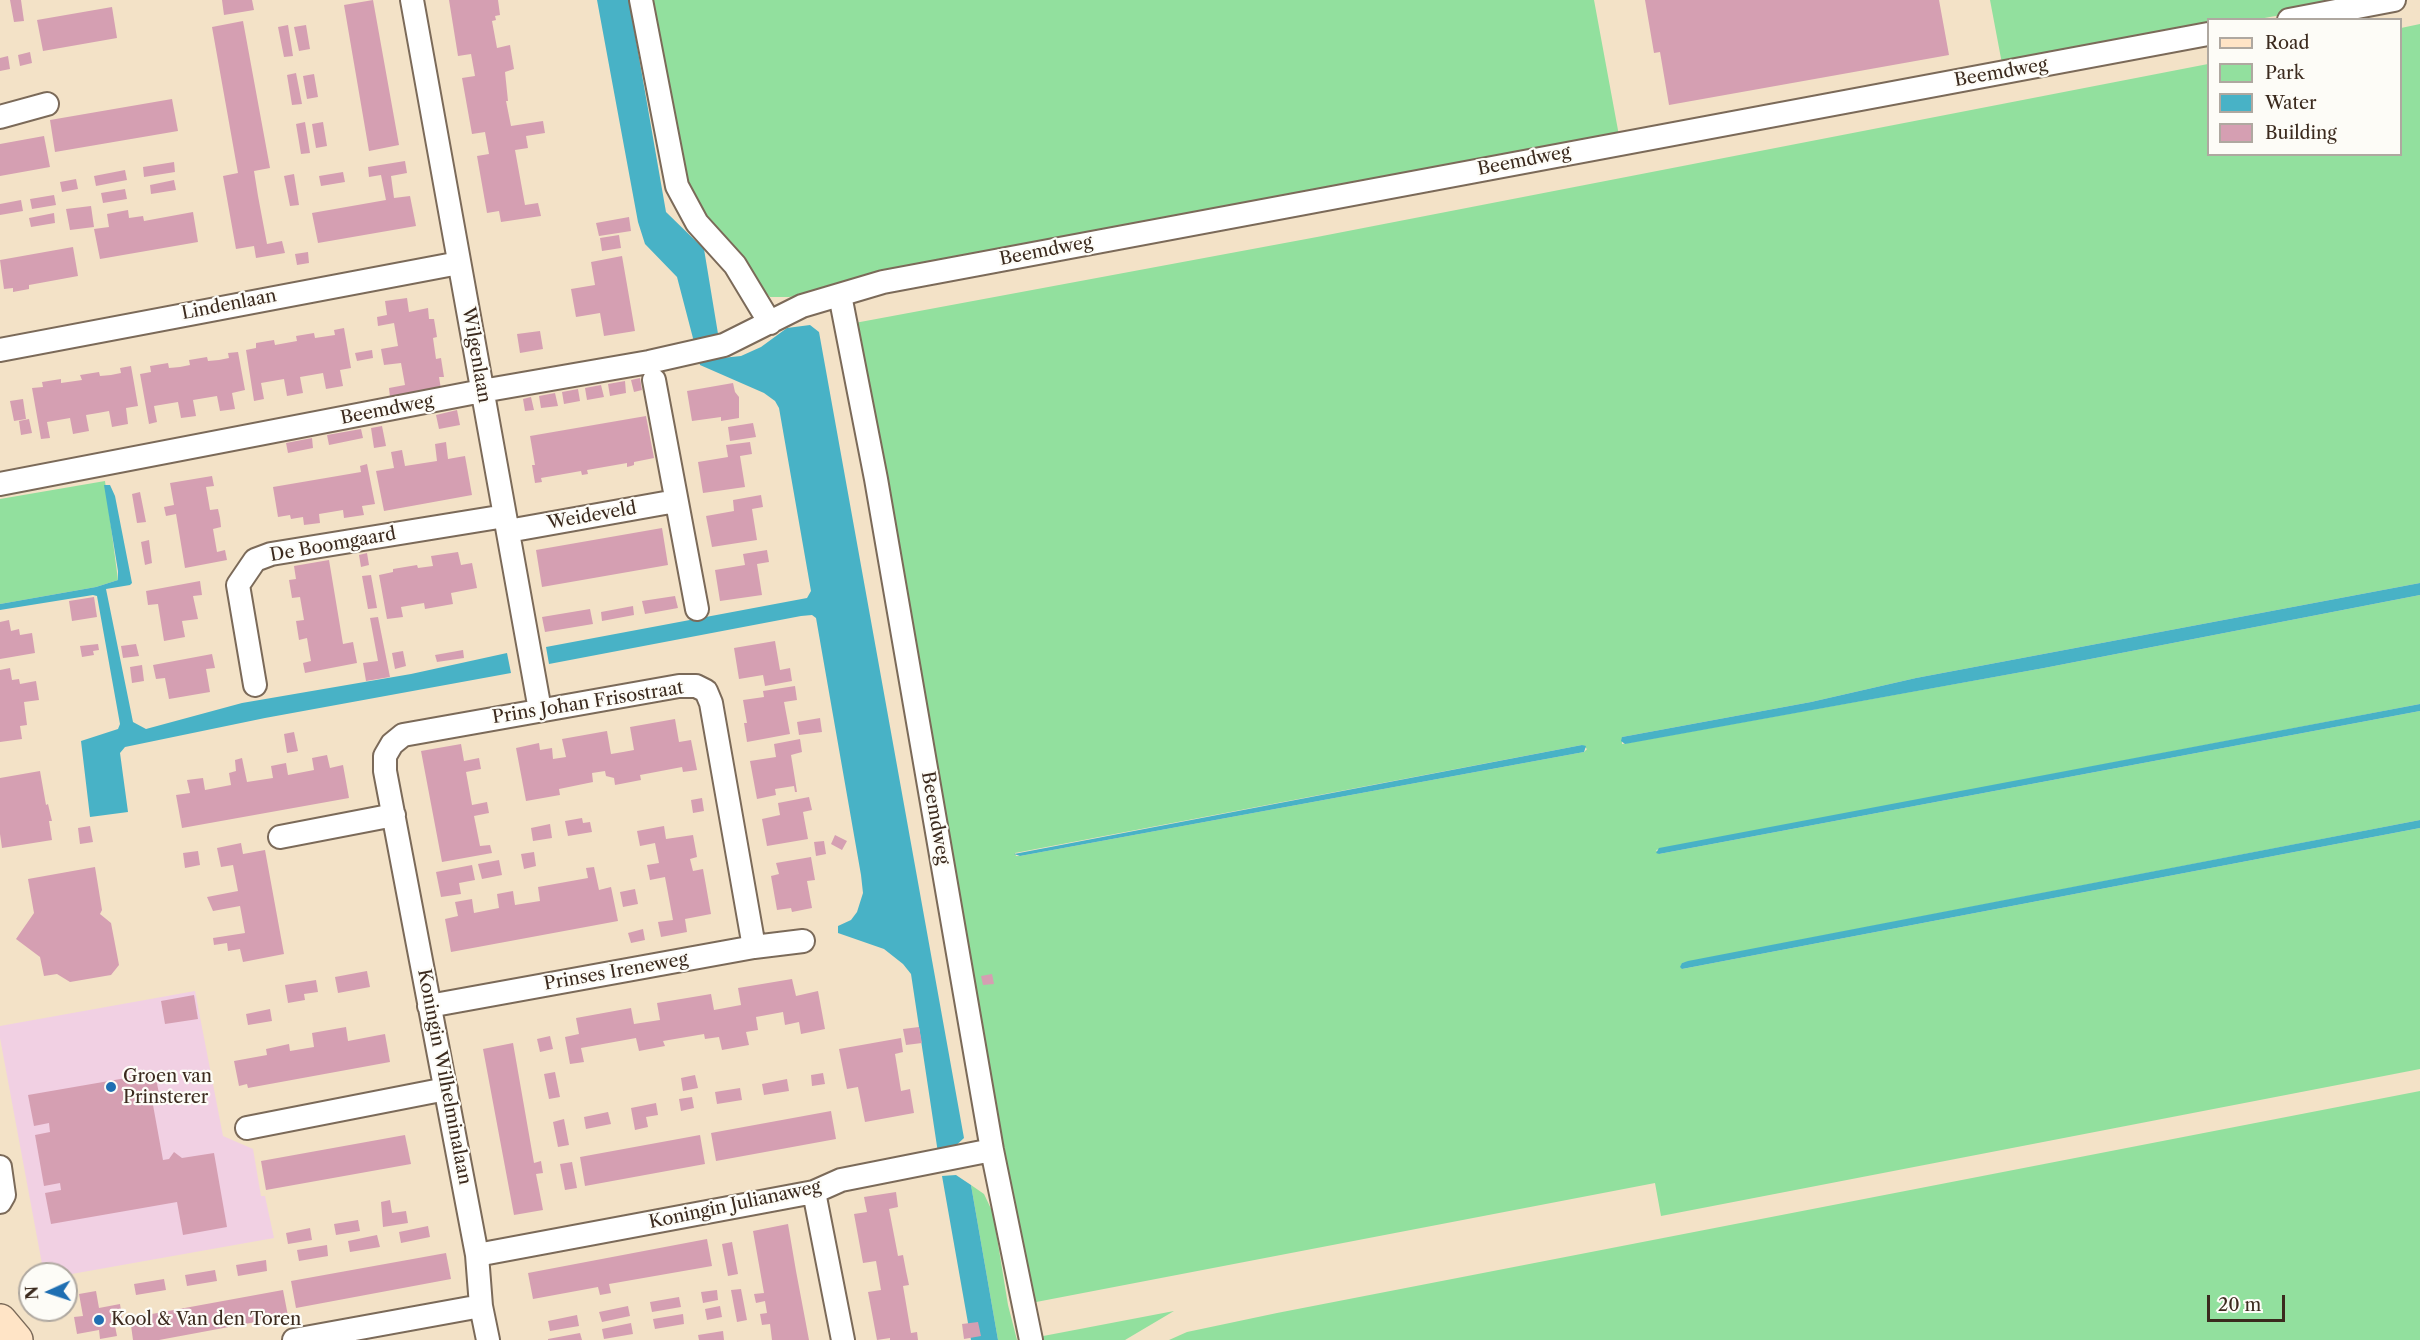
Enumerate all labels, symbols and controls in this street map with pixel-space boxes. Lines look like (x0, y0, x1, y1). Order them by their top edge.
legend (2207, 18, 2402, 156)
text: Road (2265, 32, 2310, 54)
street label: Beemdweg (1953, 54, 2049, 92)
text: Park (2265, 62, 2304, 84)
text: Water (2265, 92, 2317, 114)
text: Building (2265, 122, 2337, 144)
street label: Beemdweg (1476, 141, 1572, 181)
street label: Beemdweg (998, 231, 1094, 271)
street label: Lindenlaan (180, 285, 278, 325)
street label: Wilgenlaan (457, 305, 495, 405)
street label: Beemdweg (339, 390, 435, 430)
street label: Weideveld (546, 498, 638, 534)
street label: De Boomgaard (268, 523, 398, 567)
street label: Prins Johan Frisostraat (491, 677, 685, 729)
street label: Beemdweg (916, 770, 954, 866)
street label: Prinses Ireneweg (542, 949, 690, 995)
street label: Koningin Wilhelminalaan (412, 967, 476, 1187)
place label: Groen van Prinsterer (123, 1066, 212, 1108)
marker: Groen van Prinsterer (104, 1080, 118, 1094)
street label: Koningin Julianaweg (647, 1176, 823, 1234)
north arrow (18, 1262, 78, 1322)
scale bar (2210, 1283, 2288, 1321)
text: N (22, 1285, 42, 1300)
text: 20 m (2218, 1294, 2261, 1316)
place label: Kool & Van den Toren (111, 1309, 301, 1331)
marker: Kool & Van den Toren (92, 1313, 106, 1327)

